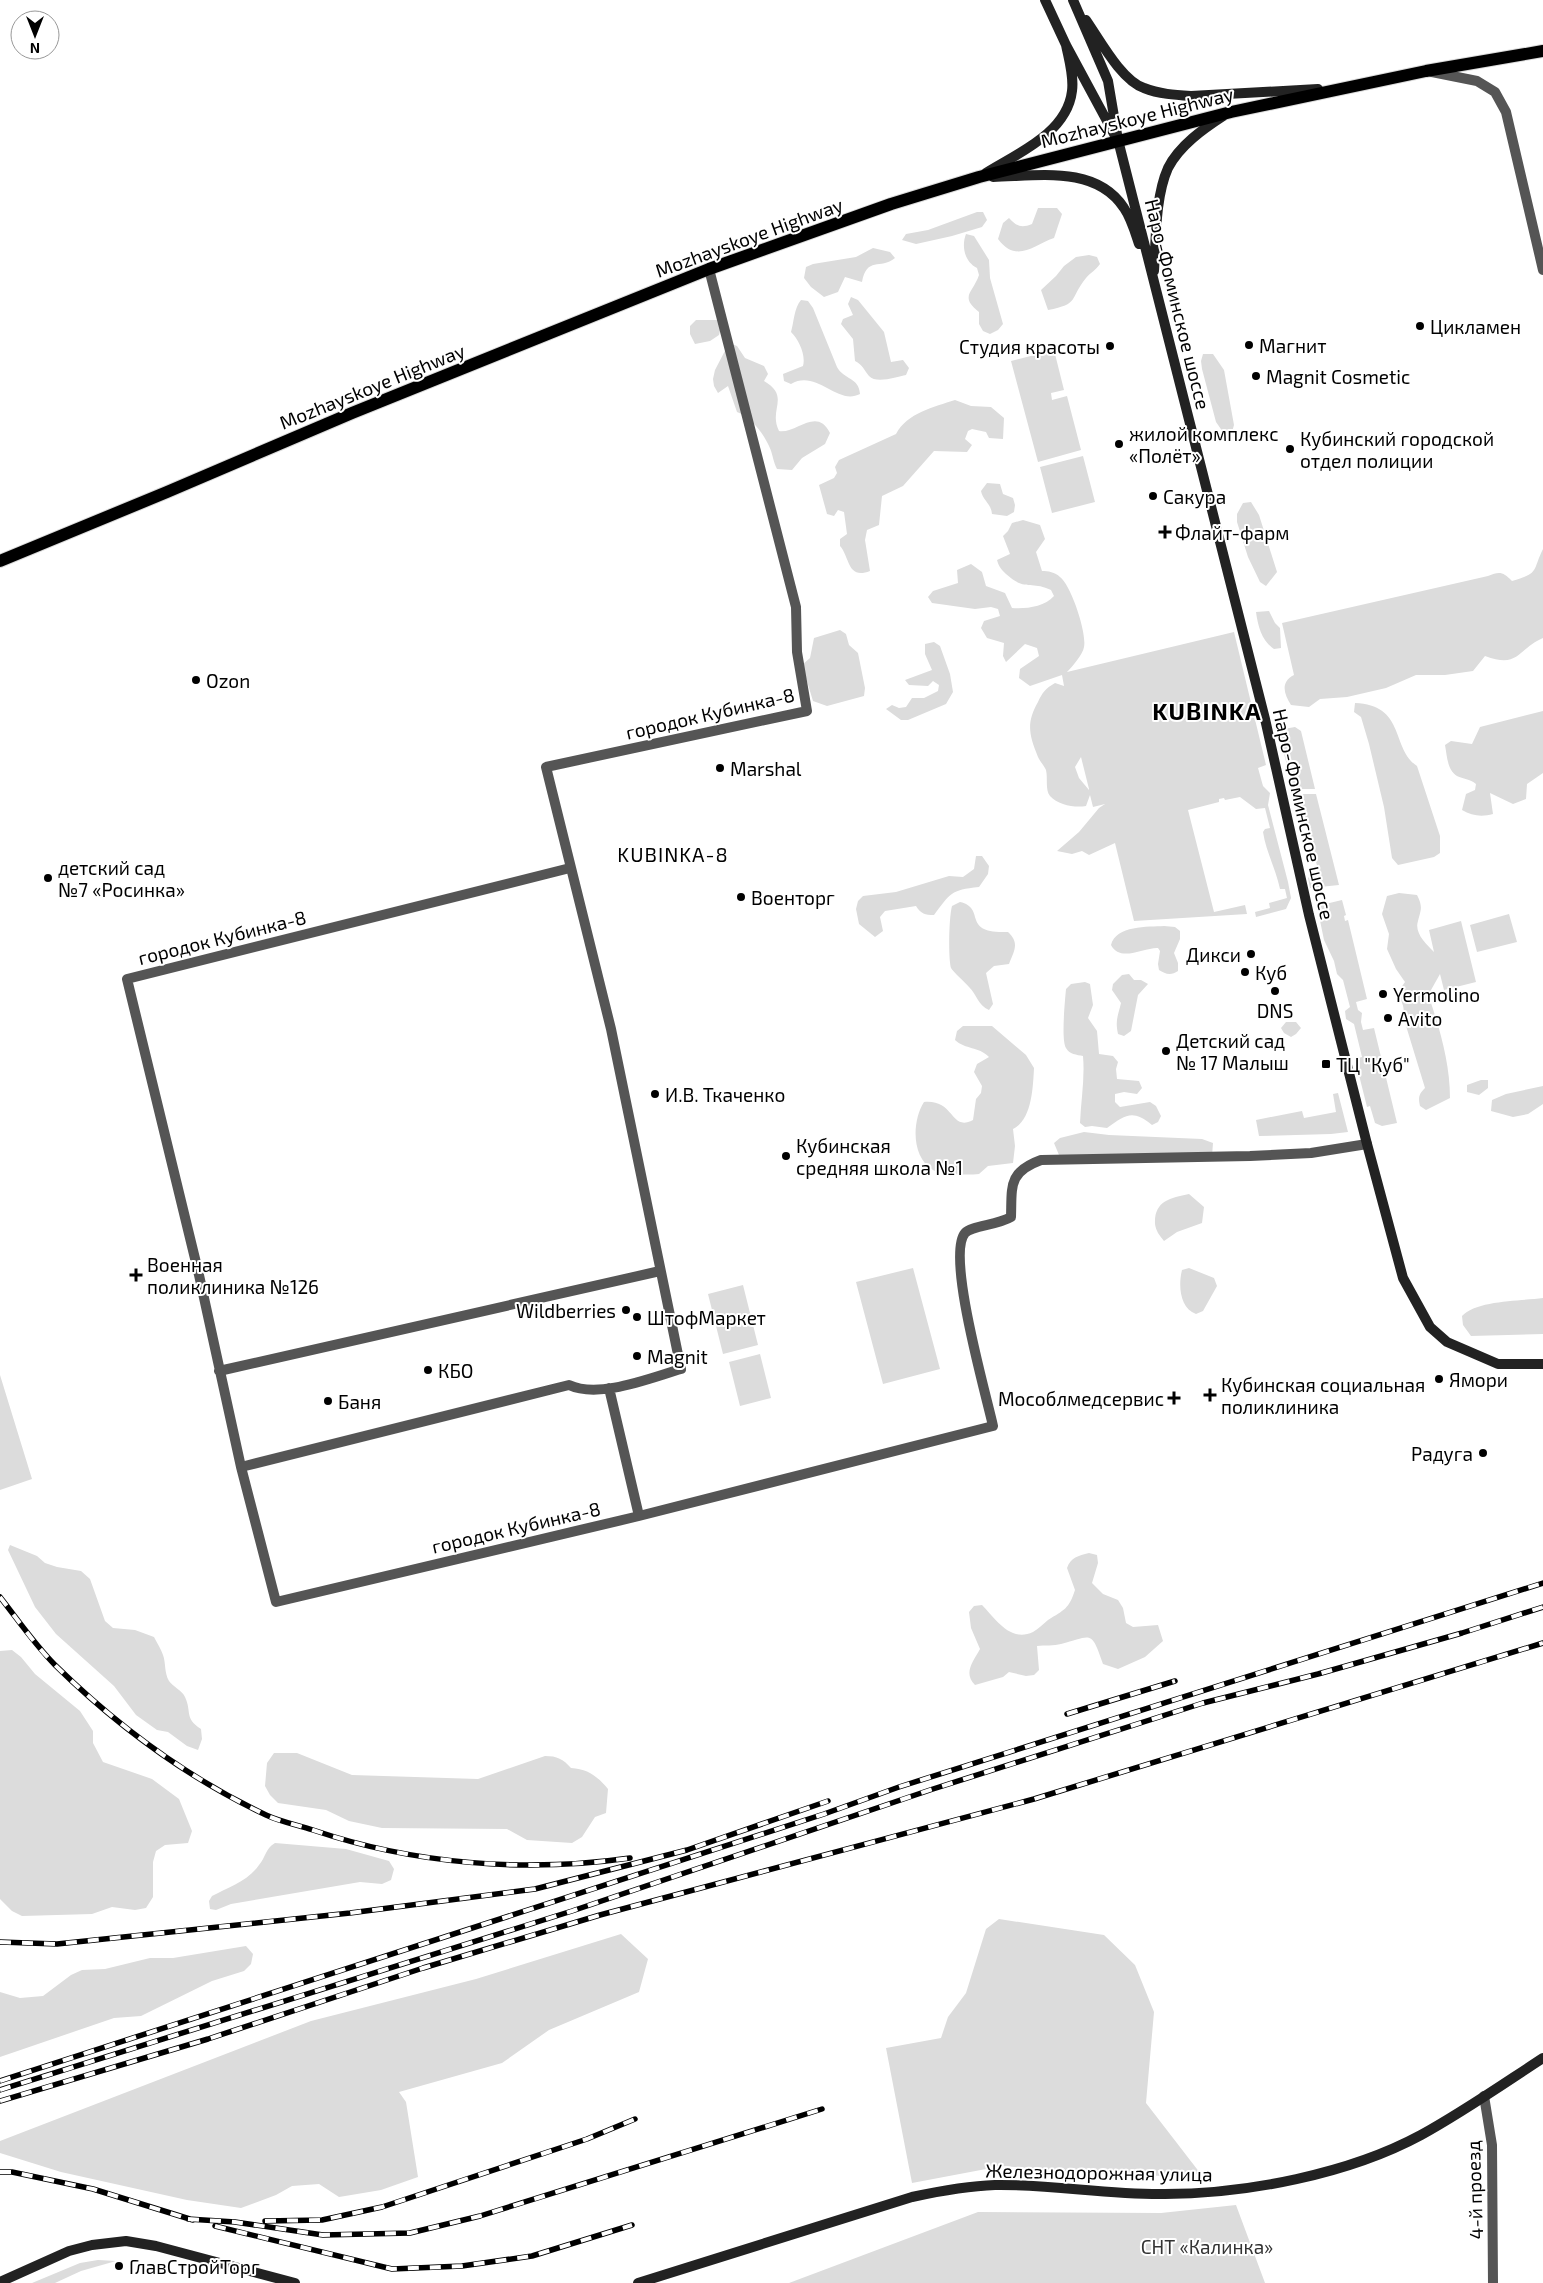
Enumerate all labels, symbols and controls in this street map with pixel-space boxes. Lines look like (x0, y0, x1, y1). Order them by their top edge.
north arrow (10, 10, 60, 60)
text: N (30, 40, 40, 57)
street label: Mozhayskoye Highway (1038, 82, 1236, 152)
street label: Mozhayskoye Highway (652, 192, 846, 282)
street label: Наро-Фоминское шоссе (1141, 196, 1215, 412)
place label: Цикламен (1430, 315, 1521, 338)
marker: Цикламен (1414, 320, 1426, 332)
place label: Магнит (1259, 334, 1326, 357)
place label: Студия красоты (959, 335, 1100, 359)
street label: Mozhayskoye Highway (276, 338, 468, 434)
marker: Магнит (1243, 339, 1255, 351)
marker: Студия красоты (1104, 340, 1116, 352)
place label: Magnit Cosmetic (1266, 365, 1410, 388)
marker: Magnit Cosmetic (1250, 370, 1262, 382)
place label: жилой комплекс «Полёт» (1129, 422, 1279, 467)
place label: Кубинский городской отдел полиции (1300, 427, 1494, 472)
marker: жилой комплекс «Полёт» (1113, 438, 1125, 450)
marker: Кубинский городской отдел полиции (1284, 443, 1296, 455)
place label: Сакура (1163, 485, 1226, 509)
marker: Сакура (1147, 490, 1159, 502)
place label: Флайт-фарм (1175, 521, 1289, 544)
marker: Флайт-фарм (1159, 526, 1171, 538)
place label: Ozon (206, 669, 250, 692)
marker: Ozon (190, 674, 202, 686)
street label: городок Кубинка-8 (623, 682, 797, 745)
district label: KUBINKA (1152, 696, 1262, 725)
street label: Наро-Фоминское шоссе (1268, 706, 1340, 922)
place label: Marshal (730, 757, 802, 780)
marker: Marshal (714, 762, 726, 774)
district label: KUBINKA-8 (617, 842, 729, 866)
place label: детский сад №7 «Росинка» (58, 856, 185, 901)
marker: детский сад №7 «Росинка» (42, 872, 54, 884)
place label: Военторг (751, 886, 835, 909)
marker: Военторг (735, 891, 747, 903)
street label: городок Кубинка-8 (135, 905, 309, 970)
place label: Дикси (1186, 943, 1241, 966)
marker: Дикси (1245, 948, 1257, 960)
place label: Куб (1255, 961, 1287, 985)
marker: Куб (1239, 966, 1251, 978)
place label: Yermolino (1393, 983, 1480, 1006)
marker: DNS (1269, 985, 1281, 997)
marker: Yermolino (1377, 988, 1389, 1000)
place label: DNS (1257, 999, 1293, 1022)
place label: Avito (1398, 1007, 1442, 1030)
marker: Avito (1382, 1012, 1394, 1024)
place label: Детский сад № 17 Малыш (1176, 1029, 1289, 1074)
marker: Детский сад № 17 Малыш (1160, 1045, 1172, 1057)
place label: ТЦ "Куб" (1336, 1053, 1410, 1077)
marker: ТЦ "Куб" (1320, 1058, 1332, 1070)
place label: И.В. Ткаченко (665, 1083, 785, 1106)
marker: И.В. Ткаченко (649, 1088, 661, 1100)
place label: Кубинская средняя школа №1 (796, 1134, 963, 1179)
marker: Кубинская средняя школа №1 (780, 1150, 792, 1162)
place label: Военная поликлиника №126 (147, 1253, 319, 1298)
marker: Военная поликлиника №126 (129, 1268, 143, 1282)
place label: Wildberries (516, 1299, 616, 1322)
marker: Wildberries (620, 1304, 632, 1316)
place label: ШтофМаркет (647, 1306, 766, 1329)
marker: ШтофМаркет (631, 1311, 643, 1323)
place label: Magnit (647, 1345, 708, 1368)
marker: Magnit (631, 1350, 643, 1362)
place label: КБО (438, 1359, 473, 1382)
marker: КБО (422, 1364, 434, 1376)
place label: Ямори (1449, 1368, 1508, 1391)
place label: Кубинская социальная поликлиника (1221, 1373, 1425, 1418)
marker: Ямори (1433, 1373, 1445, 1385)
place label: Мособлмедсервис (998, 1387, 1164, 1410)
marker: Кубинская социальная поликлиника (1203, 1388, 1217, 1402)
place label: Баня (338, 1390, 381, 1413)
marker: Мособлмедсервис (1168, 1392, 1180, 1404)
marker: Баня (322, 1395, 334, 1407)
place label: Радуга (1411, 1442, 1473, 1466)
marker: Радуга (1477, 1447, 1489, 1459)
street label: городок Кубинка-8 (429, 1496, 603, 1559)
street label: 4-й проезд (1461, 2140, 1487, 2240)
street label: Железнодорожная улица (985, 2159, 1213, 2186)
park label: СНТ «Калинка» (1141, 2235, 1273, 2258)
place label: ГлавСтройТорг (129, 2255, 260, 2278)
marker: ГлавСтройТорг (113, 2260, 125, 2272)

